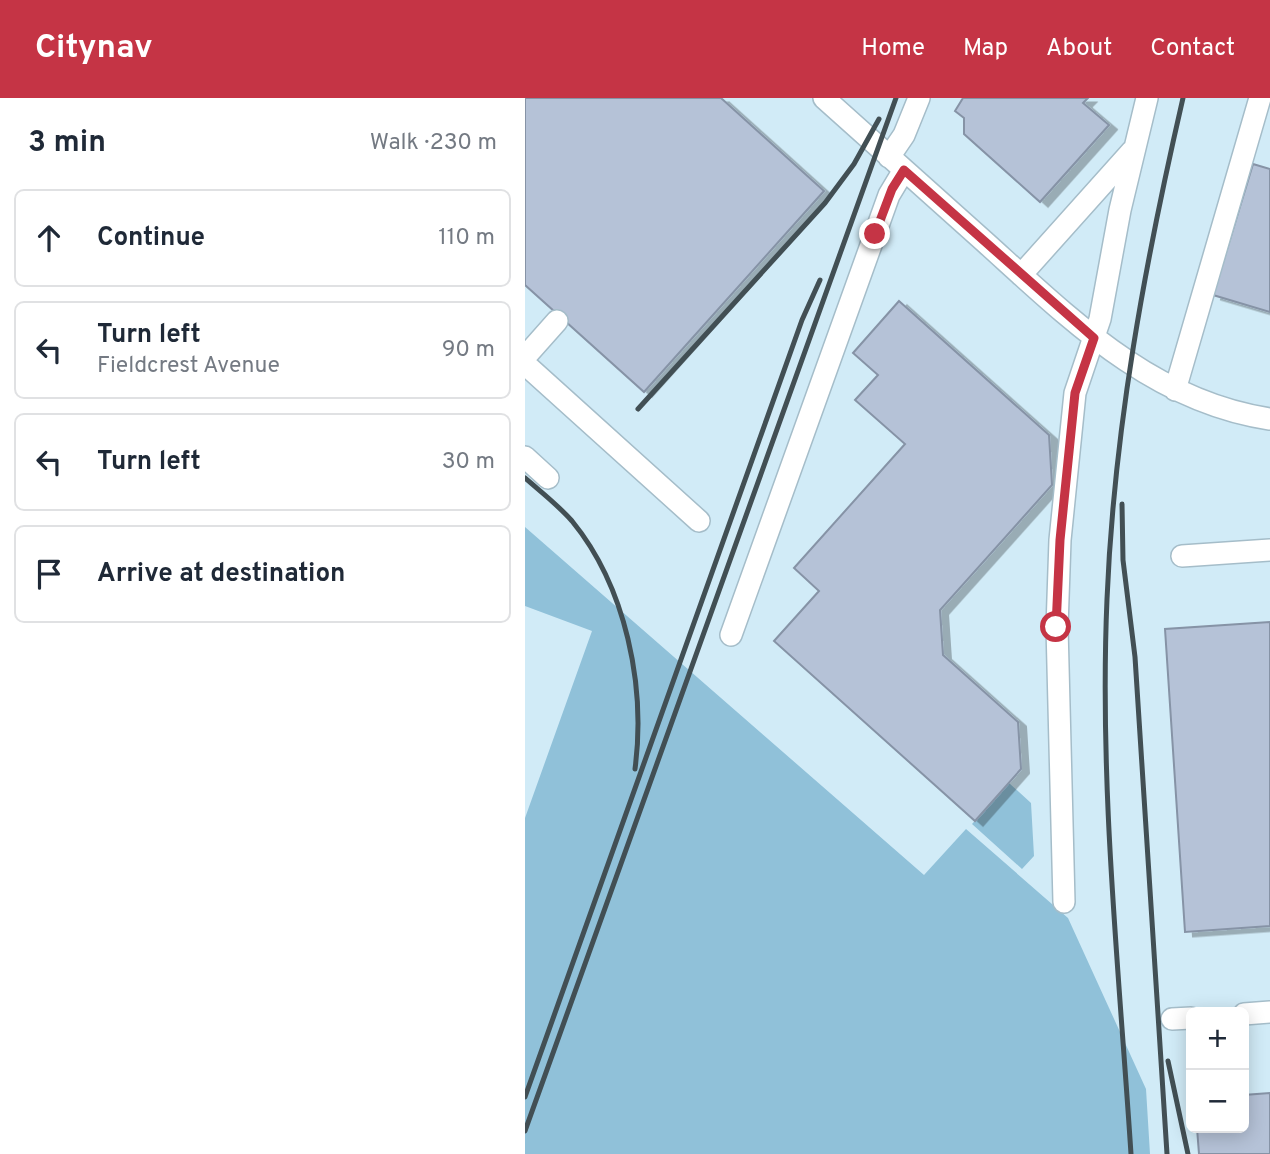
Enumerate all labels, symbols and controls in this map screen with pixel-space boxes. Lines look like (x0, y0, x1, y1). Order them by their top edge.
text: Citynav (35, 28, 153, 70)
text: Home (861, 34, 925, 64)
text: Map (963, 34, 1008, 64)
text: About (1046, 34, 1112, 64)
text: Contact (1150, 34, 1235, 64)
text: 3 min (28, 125, 106, 162)
text: Walk · 230 m (370, 129, 497, 158)
route end (859, 218, 890, 249)
icon: ahead (30, 219, 68, 257)
text: Continue (97, 222, 205, 255)
text: 110 m (438, 224, 495, 253)
text: Turn left (97, 319, 201, 352)
icon: left (30, 331, 68, 369)
text: 90 m (442, 336, 495, 365)
text: Fieldcrest Avenue (97, 352, 280, 381)
icon: left (30, 443, 68, 481)
text: Turn left (97, 446, 201, 479)
text: 30 m (442, 448, 495, 477)
icon: arrive (30, 555, 68, 593)
text: Arrive at destination (97, 558, 345, 591)
route start (1040, 611, 1071, 642)
map controls (1186, 1007, 1249, 1133)
button: + (1186, 1007, 1249, 1070)
button: − (1186, 1070, 1249, 1133)

